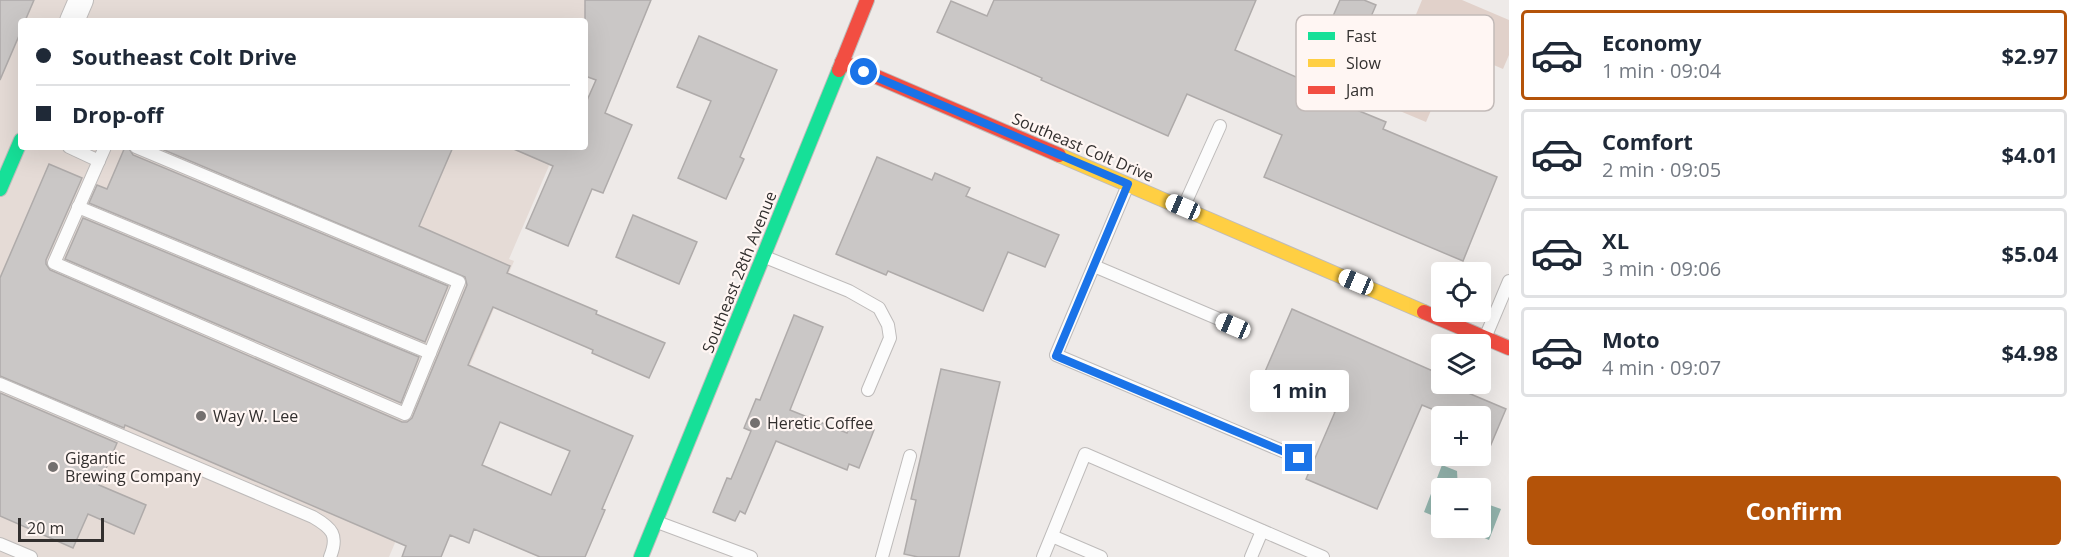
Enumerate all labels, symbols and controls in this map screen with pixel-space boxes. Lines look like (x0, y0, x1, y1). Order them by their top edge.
legend (1296, 15, 1494, 111)
text: Fast (1346, 25, 1377, 47)
text: Economy (1602, 27, 1701, 57)
icon: car (1530, 28, 1584, 82)
text: $2.97 (2001, 40, 2058, 70)
text: Southeast Colt Drive (72, 41, 297, 71)
text: Slow (1346, 52, 1381, 74)
text: 1 min · 09:04 (1602, 57, 1721, 84)
route start (850, 58, 877, 85)
text: Jam (1344, 79, 1374, 101)
text: Drop-off (72, 99, 164, 129)
street label: Southeast Colt Drive (1009, 107, 1157, 187)
text: Comfort (1602, 126, 1693, 156)
icon: car (1530, 127, 1584, 181)
text: $4.01 (2001, 139, 2058, 169)
text: 2 min · 09:05 (1602, 156, 1721, 183)
street label: Southeast 28th Avenue (696, 188, 782, 356)
car (1163, 192, 1203, 222)
text: XL (1602, 225, 1629, 255)
icon: car (1530, 226, 1584, 280)
text: $5.04 (2001, 238, 2058, 268)
text: 3 min · 09:06 (1602, 255, 1721, 282)
map controls (1431, 262, 1491, 538)
button: locate (1431, 262, 1491, 322)
car (1336, 267, 1376, 297)
car (1213, 311, 1253, 341)
text: Moto (1602, 324, 1660, 354)
icon: car (1530, 325, 1584, 379)
button: layers (1431, 334, 1491, 394)
text: $4.98 (2001, 337, 2058, 367)
text: 4 min · 09:07 (1602, 354, 1721, 381)
callout: 1 min (1250, 371, 1348, 413)
text: 1 min (1272, 377, 1327, 404)
place label: Way W. Lee (213, 405, 298, 427)
button: + (1431, 406, 1491, 466)
marker: Way W. Lee (194, 409, 208, 423)
place label: Heretic Coffee (767, 412, 873, 434)
marker: Heretic Coffee (748, 416, 762, 430)
route end (1285, 444, 1312, 471)
place label: Gigantic Brewing Company (65, 447, 202, 487)
marker: Gigantic Brewing Company (46, 460, 60, 474)
button: Confirm (1527, 476, 2061, 545)
button: − (1431, 478, 1491, 538)
scale bar (18, 515, 104, 542)
text: 20 m (27, 517, 64, 539)

